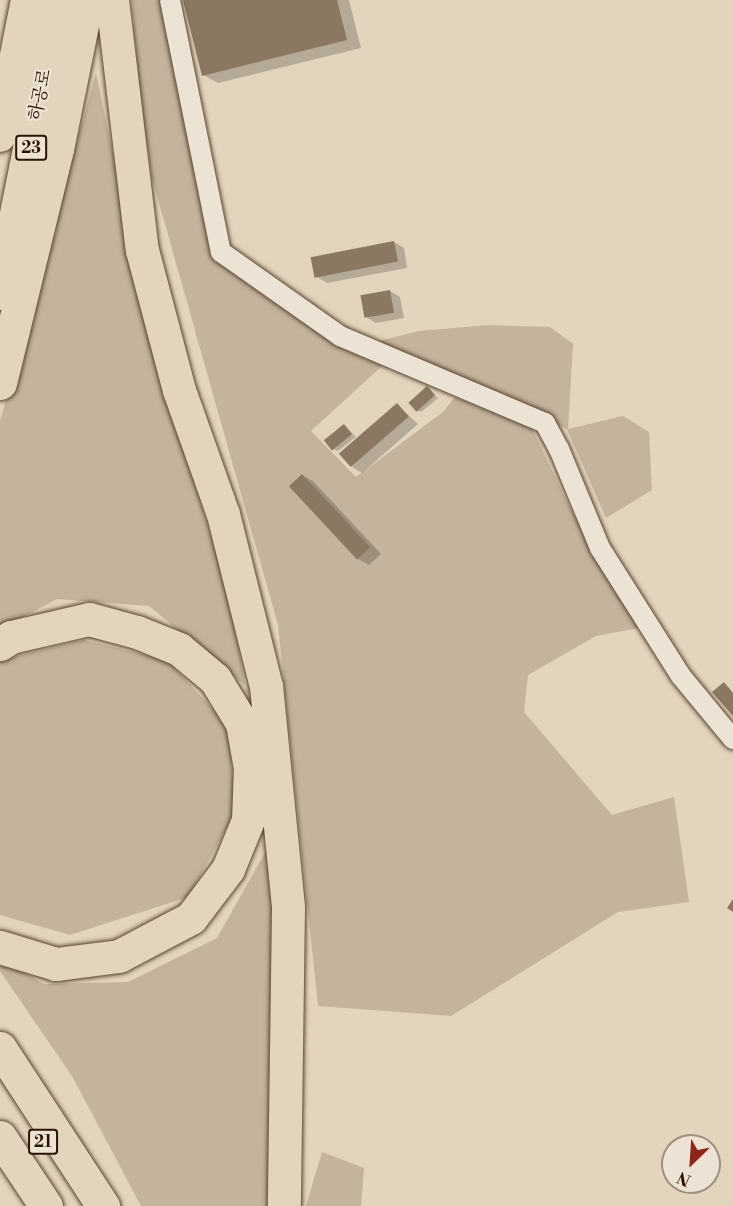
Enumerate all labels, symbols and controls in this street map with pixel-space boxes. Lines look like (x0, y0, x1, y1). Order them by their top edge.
street label: 하공로 (25, 67, 57, 123)
road number: 23 (15, 135, 48, 161)
road number: 21 (28, 1129, 58, 1155)
north arrow (661, 1134, 721, 1194)
text: N (674, 1167, 694, 1190)

